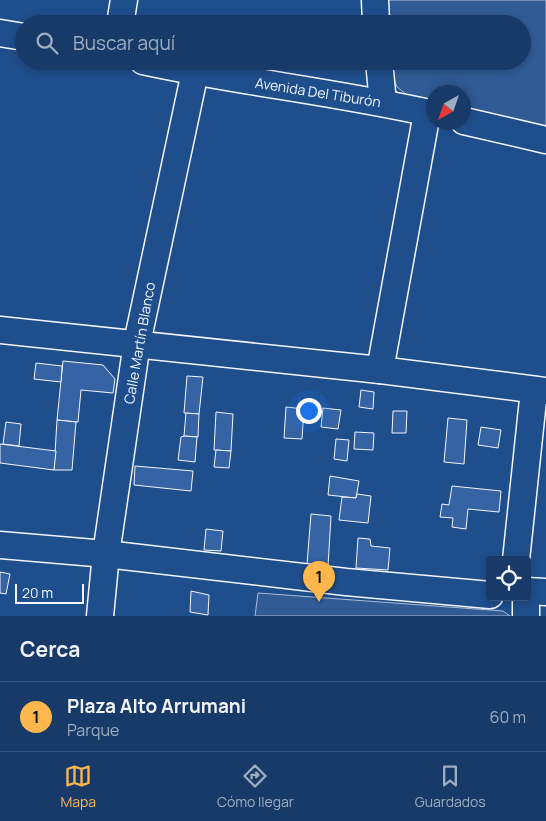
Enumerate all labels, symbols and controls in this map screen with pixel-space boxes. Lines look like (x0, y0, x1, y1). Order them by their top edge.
search box (15, 15, 531, 70)
icon: search (33, 29, 61, 57)
text: Buscar aquí (73, 30, 175, 56)
street label: Avenida Del Tiburón (254, 73, 382, 111)
north arrow (426, 85, 471, 130)
street label: Calle Martín Blanco (119, 280, 159, 406)
your location (296, 398, 322, 424)
map controls (486, 556, 531, 601)
button: locate (486, 556, 531, 601)
pin: 1 (303, 561, 335, 602)
scale bar (15, 581, 84, 604)
text: 20 m (22, 583, 53, 602)
text: Cerca (20, 635, 80, 663)
text: Plaza Alto Arrumani (67, 693, 246, 719)
text: 1 (32, 706, 40, 728)
text: 60 m (490, 706, 526, 728)
text: Parque (67, 719, 119, 741)
tab: Mapa (60, 762, 96, 811)
tab: Cómo llegar (217, 762, 294, 811)
tab: Guardados (415, 762, 486, 811)

